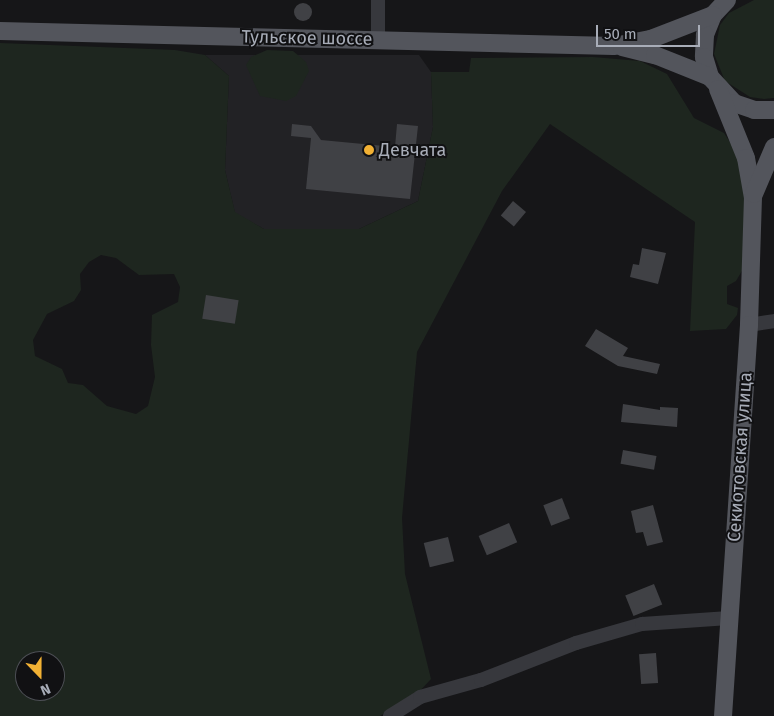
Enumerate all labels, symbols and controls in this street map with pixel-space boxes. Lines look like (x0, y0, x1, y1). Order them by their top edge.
scale bar (599, 15, 703, 47)
text: 50 m (604, 25, 637, 43)
street label: Тульское шоссе (241, 26, 373, 50)
place label: Девчата (379, 139, 446, 161)
marker: Девчата (363, 144, 375, 156)
street label: Секиотовская улица (723, 371, 757, 543)
north arrow (15, 651, 65, 701)
text: N (38, 680, 53, 699)

